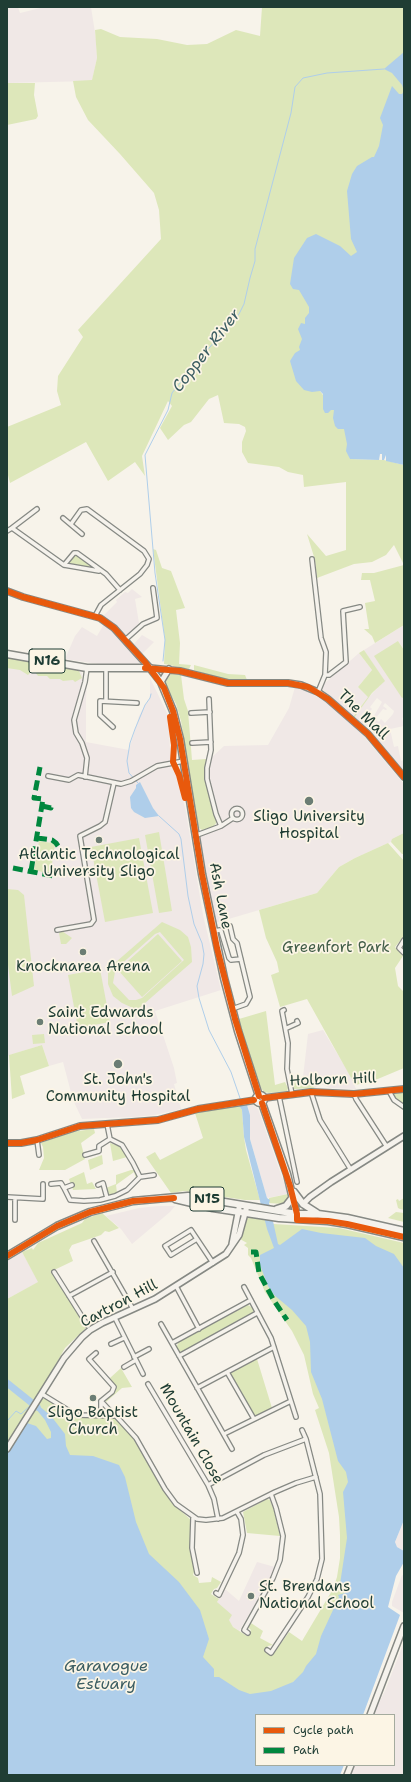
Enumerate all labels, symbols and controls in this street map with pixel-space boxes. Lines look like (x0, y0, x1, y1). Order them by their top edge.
water label: Copper River (169, 306, 245, 396)
road number: N16 (29, 649, 65, 673)
street label: The Mall (334, 686, 392, 744)
marker: Sligo University Hospital (303, 795, 315, 807)
place label: Sligo University Hospital (253, 808, 365, 843)
marker: Atlantic Technological University Sligo (94, 835, 104, 845)
place label: Atlantic Technological University Sligo (19, 846, 179, 881)
street label: Ash Lane (205, 861, 235, 931)
park label: Greenfort Park (282, 939, 390, 957)
marker: Knocknarea Arena (78, 947, 88, 957)
place label: Knocknarea Arena (16, 958, 150, 976)
place label: Saint Edwards National School (48, 1004, 163, 1039)
marker: Saint Edwards National School (35, 1017, 45, 1027)
marker: St. John's Community Hospital (112, 1058, 124, 1070)
street label: Holborn Hill (289, 1069, 377, 1091)
place label: St. John's Community Hospital (46, 1071, 190, 1106)
road number: N15 (190, 1187, 224, 1211)
street label: Cartron Hill (77, 1276, 161, 1332)
street label: Mountain Close (155, 1381, 227, 1487)
marker: Sligo Baptist Church (88, 1393, 98, 1403)
place label: Sligo Baptist Church (48, 1404, 138, 1439)
place label: St. Brendans National School (259, 1578, 374, 1613)
marker: St. Brendans National School (246, 1591, 256, 1601)
water label: Garavogue Estuary (64, 1657, 148, 1695)
legend (255, 1714, 395, 1766)
text: Cycle path (293, 1722, 354, 1738)
text: Path (293, 1742, 319, 1758)

